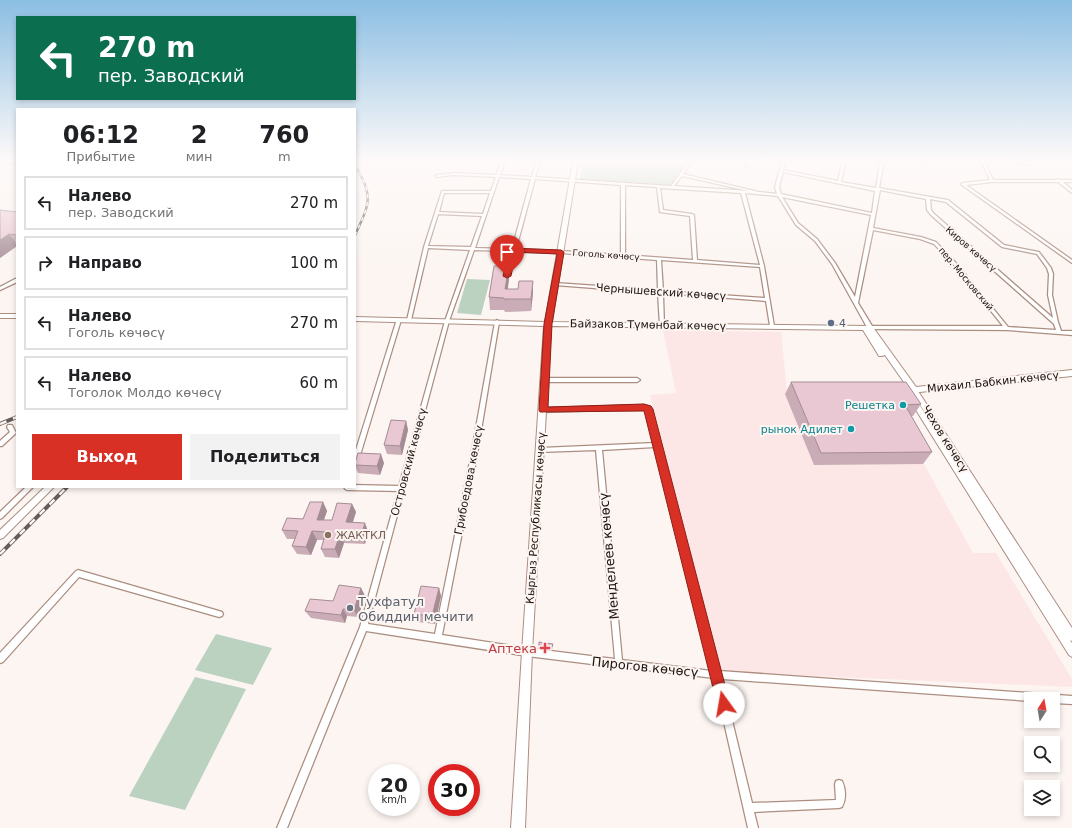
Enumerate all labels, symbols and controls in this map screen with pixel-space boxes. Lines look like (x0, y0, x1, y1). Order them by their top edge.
text: 270 m (98, 31, 195, 64)
icon: left (32, 32, 84, 84)
text: пер. Заводский (98, 65, 245, 86)
text: 06:12 (63, 121, 139, 149)
text: 2 (191, 121, 207, 149)
text: 760 (259, 121, 309, 149)
text: Прибытие (66, 149, 135, 164)
text: мин (186, 149, 213, 164)
text: m (278, 149, 291, 164)
text: Налево (68, 187, 132, 205)
icon: left (34, 192, 56, 214)
text: 270 m (290, 194, 338, 212)
text: пер. Заводский (68, 205, 174, 220)
street label: Киров көчөсү (944, 224, 999, 274)
pin (490, 235, 524, 276)
icon: arrive (496, 241, 518, 263)
street label: пер. Московский (937, 245, 995, 313)
street label: Гоголь көчөсү (572, 248, 641, 262)
icon: right (34, 252, 56, 274)
text: Направо (68, 254, 142, 272)
text: 100 m (290, 254, 338, 272)
street label: Чернышевский көчөсү (596, 281, 727, 303)
text: Налево (68, 307, 132, 325)
icon: left (34, 312, 56, 334)
text: 270 m (290, 314, 338, 332)
street label: Байзаков Түмөнбай көчөсү (570, 317, 727, 333)
place label: 4 (839, 317, 846, 330)
marker: 4 (826, 318, 836, 328)
text: Гоголь көчөсү (68, 325, 165, 340)
text: Налево (68, 367, 132, 385)
street label: Михаил Бабкин көчөсү (927, 369, 1060, 395)
icon: left (34, 372, 56, 394)
text: 60 m (300, 374, 338, 392)
text: Тоголок Молдо көчөсү (68, 385, 222, 400)
place label: Решетка (845, 399, 895, 412)
marker: Решетка (898, 400, 908, 410)
street label: Чехов көчөсү (919, 403, 971, 475)
street label: Островский көчөсү (388, 406, 430, 517)
place label: рынок Адилет (761, 423, 844, 436)
street label: Грибоедова көчөсү (452, 424, 486, 536)
marker: рынок Адилет (846, 424, 856, 434)
street label: Кыргыз Республикасы көчөсү (524, 431, 549, 604)
button: Выход (32, 434, 182, 480)
button: Поделиться (190, 434, 340, 480)
street label: Менделеев көчөсү (596, 492, 622, 620)
place label: ЖАКТКЛ (336, 529, 386, 542)
marker: ЖАКТКЛ (323, 530, 333, 540)
place label: Тухфатул Обиддин мечити (357, 594, 474, 624)
marker: Тухфатул Обиддин мечити (345, 603, 355, 613)
place label: Аптека (488, 641, 537, 656)
marker: Аптека (540, 643, 550, 653)
street label: Пирогов көчөсү (591, 654, 699, 680)
position arrow (703, 683, 745, 725)
north arrow (1024, 692, 1060, 728)
map controls (1024, 692, 1060, 816)
button: search (1024, 736, 1060, 772)
speed limit sign: 30 (428, 764, 480, 816)
text: 20 (380, 773, 408, 797)
button: layers (1024, 780, 1060, 816)
text: km/h (381, 794, 407, 805)

